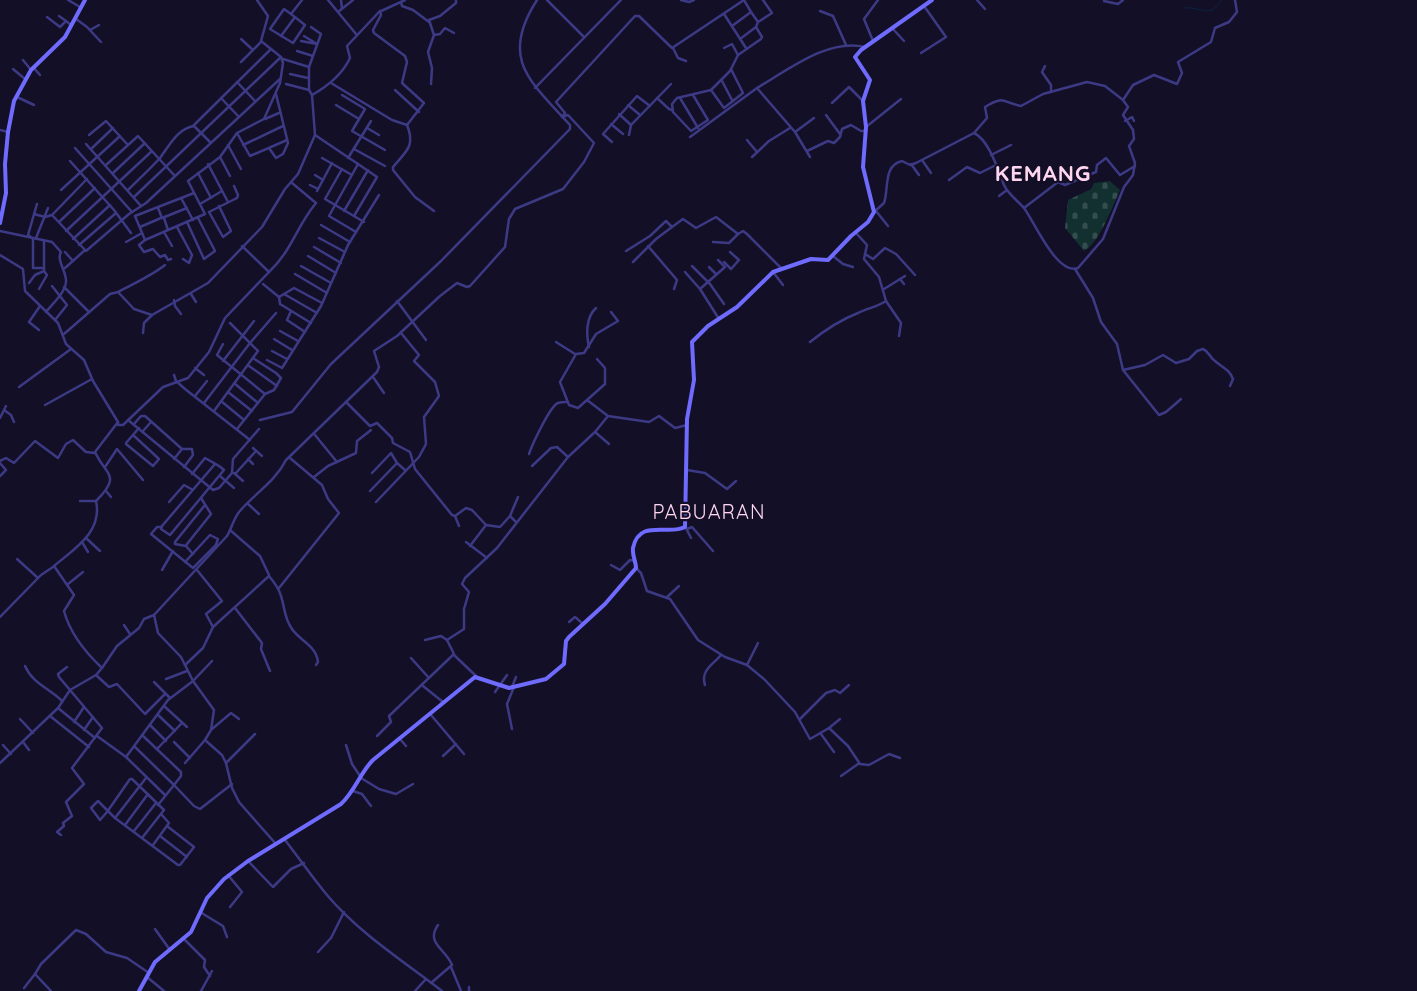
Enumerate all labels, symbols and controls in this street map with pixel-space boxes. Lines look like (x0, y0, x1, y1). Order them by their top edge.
district label: KEMANG (995, 159, 1091, 187)
district label: PABUARAN (653, 499, 765, 524)

